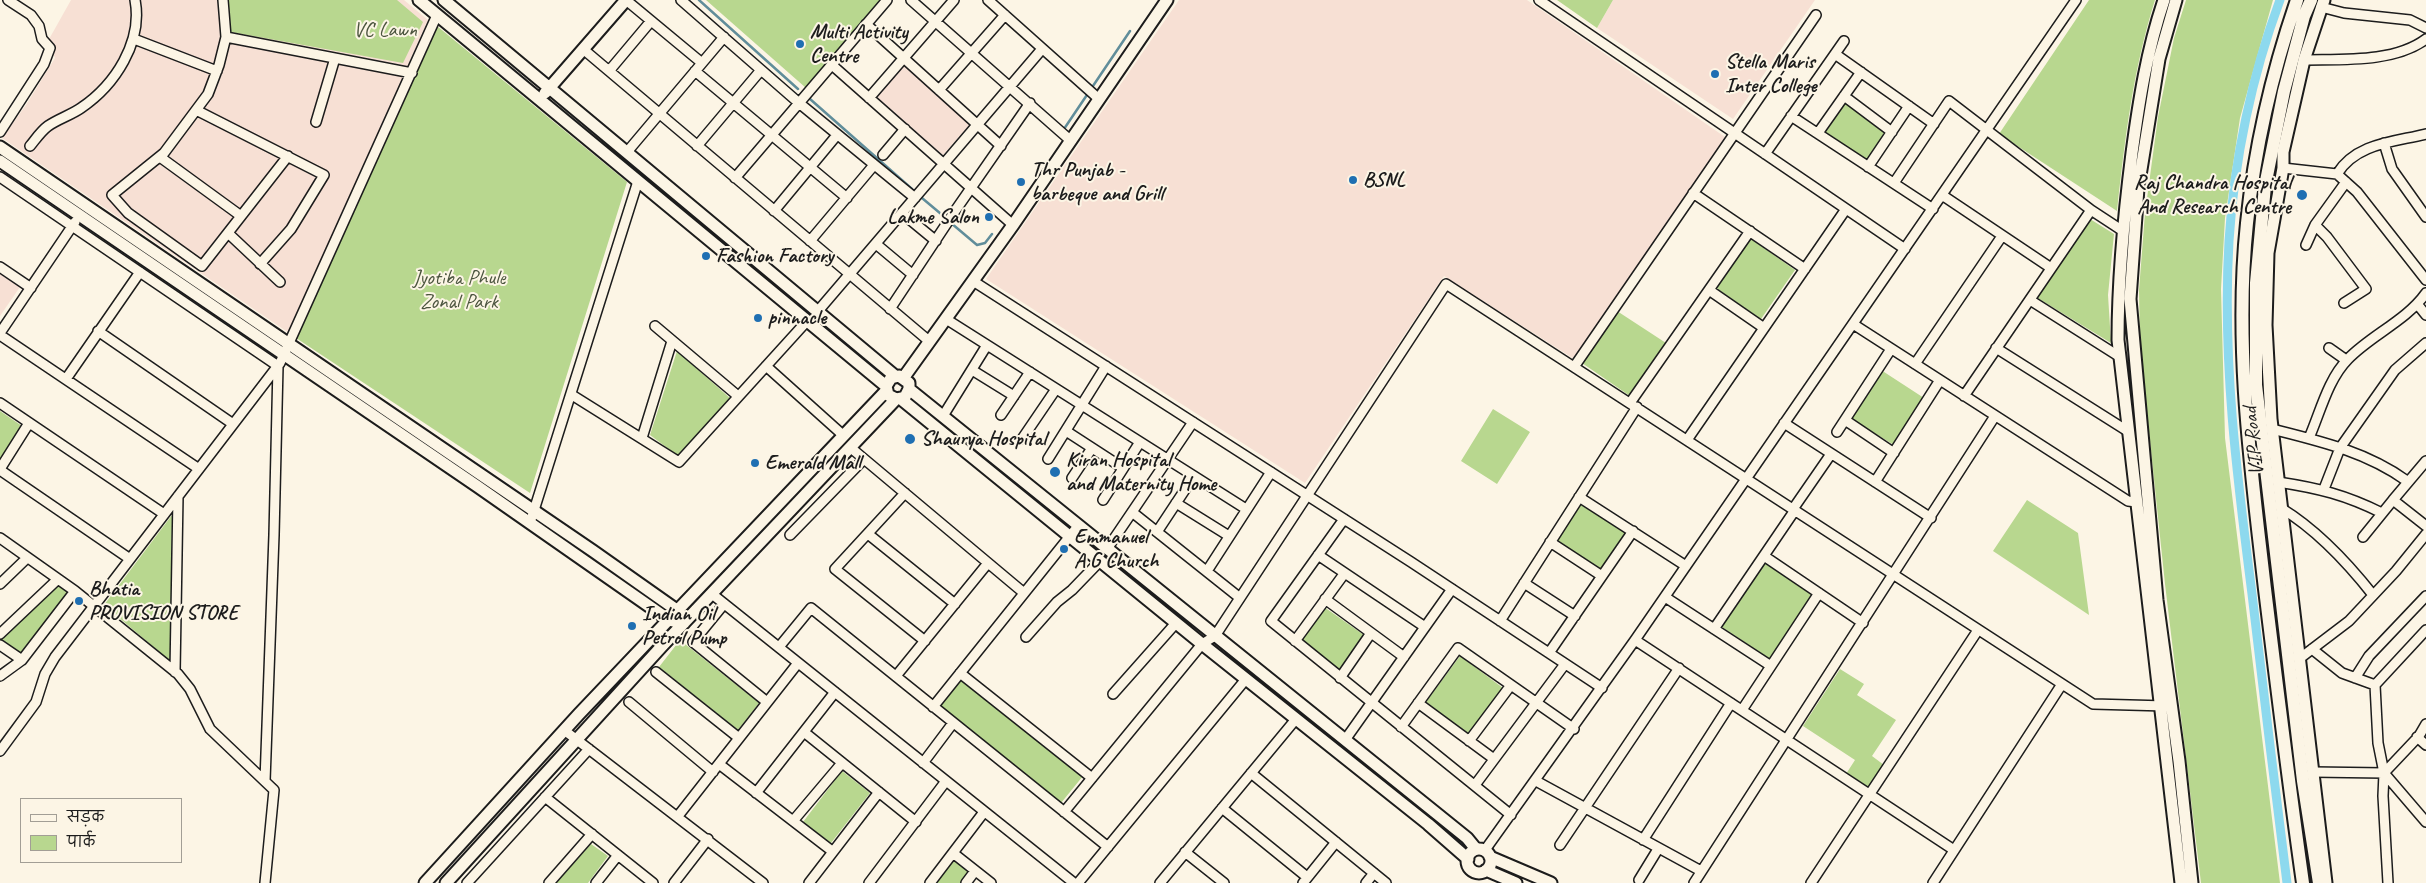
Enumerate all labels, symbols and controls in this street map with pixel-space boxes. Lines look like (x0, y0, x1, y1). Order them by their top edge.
park label: VC Lawn (353, 17, 417, 43)
place label: Multi Activity Centre (810, 19, 908, 69)
marker: Multi Activity Centre (794, 38, 806, 50)
place label: Stella Maris Inter College (1725, 49, 1816, 99)
marker: Stella Maris Inter College (1709, 68, 1721, 80)
place label: Thr Punjab - barbeque and Grill (1031, 157, 1163, 207)
place label: BSNL (1363, 167, 1405, 193)
place label: Raj Chandra Hospital And Research Centre (2134, 170, 2291, 220)
marker: BSNL (1347, 174, 1359, 186)
marker: Thr Punjab - barbeque and Grill (1015, 176, 1027, 188)
marker: Raj Chandra Hospital And Research Centre (2295, 188, 2309, 202)
place label: Lakme Salon (887, 204, 979, 230)
marker: Lakme Salon (983, 211, 995, 223)
place label: Fashion Factory (716, 243, 833, 269)
marker: Fashion Factory (700, 250, 712, 262)
park label: Jyotiba Phule Zonal Park (413, 265, 505, 315)
place label: pinnacle (768, 305, 826, 331)
marker: pinnacle (752, 312, 764, 324)
street label: VIP Road (2238, 405, 2270, 477)
place label: Shaurya Hospital (921, 426, 1046, 452)
marker: Shaurya Hospital (903, 432, 917, 446)
place label: Kiran Hospital and Maternity Home (1066, 447, 1216, 497)
place label: Emerald Mall (765, 450, 861, 476)
marker: Emerald Mall (749, 457, 761, 469)
marker: Kiran Hospital and Maternity Home (1048, 465, 1062, 479)
place label: Emmanuel A G Church (1074, 524, 1159, 574)
marker: Emmanuel A G Church (1058, 543, 1070, 555)
place label: Bhatia PROVISION STORE (89, 576, 238, 626)
marker: Bhatia PROVISION STORE (73, 595, 85, 607)
place label: Indian Oil Petrol Pump (642, 601, 726, 651)
marker: Indian Oil Petrol Pump (626, 620, 638, 632)
legend (20, 798, 182, 863)
text: सड़क (67, 808, 104, 827)
text: पार्क (67, 833, 95, 852)

